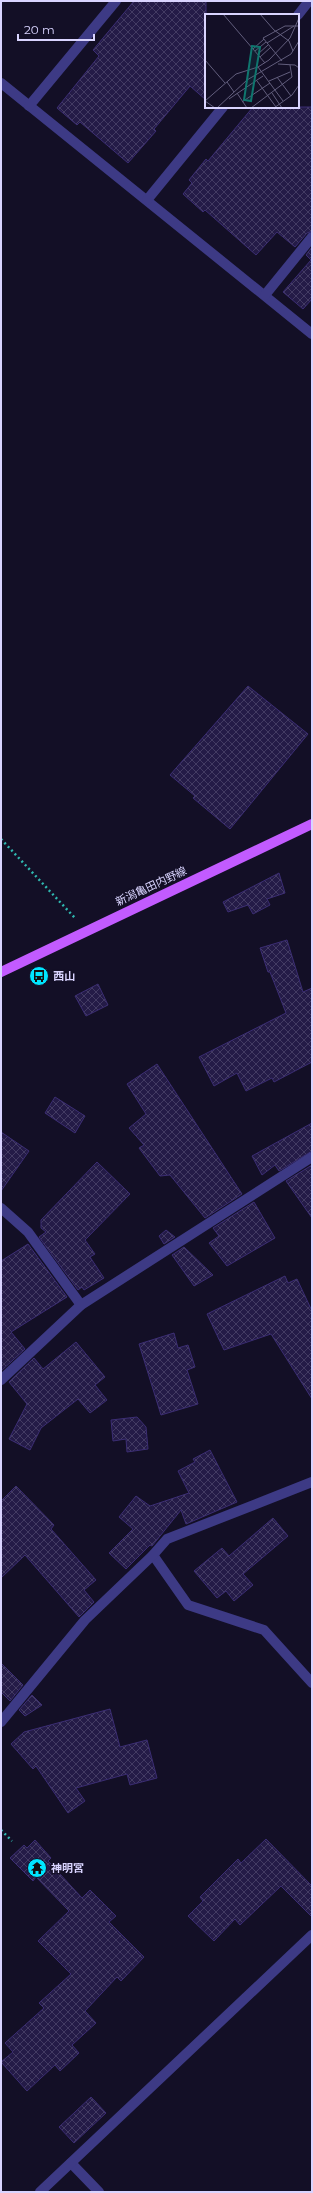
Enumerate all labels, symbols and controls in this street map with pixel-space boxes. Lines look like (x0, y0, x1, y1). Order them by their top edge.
inset map (205, 14, 299, 108)
scale bar (18, 16, 94, 42)
text: 20 m (24, 22, 55, 37)
street label: 新潟亀田内野線 (113, 863, 189, 909)
bus stop icon: 西山 (28, 965, 50, 987)
place label: 西山 (53, 969, 75, 983)
temple icon: 神明宮 (26, 1857, 48, 1879)
place label: 神明宮 (51, 1861, 84, 1875)

